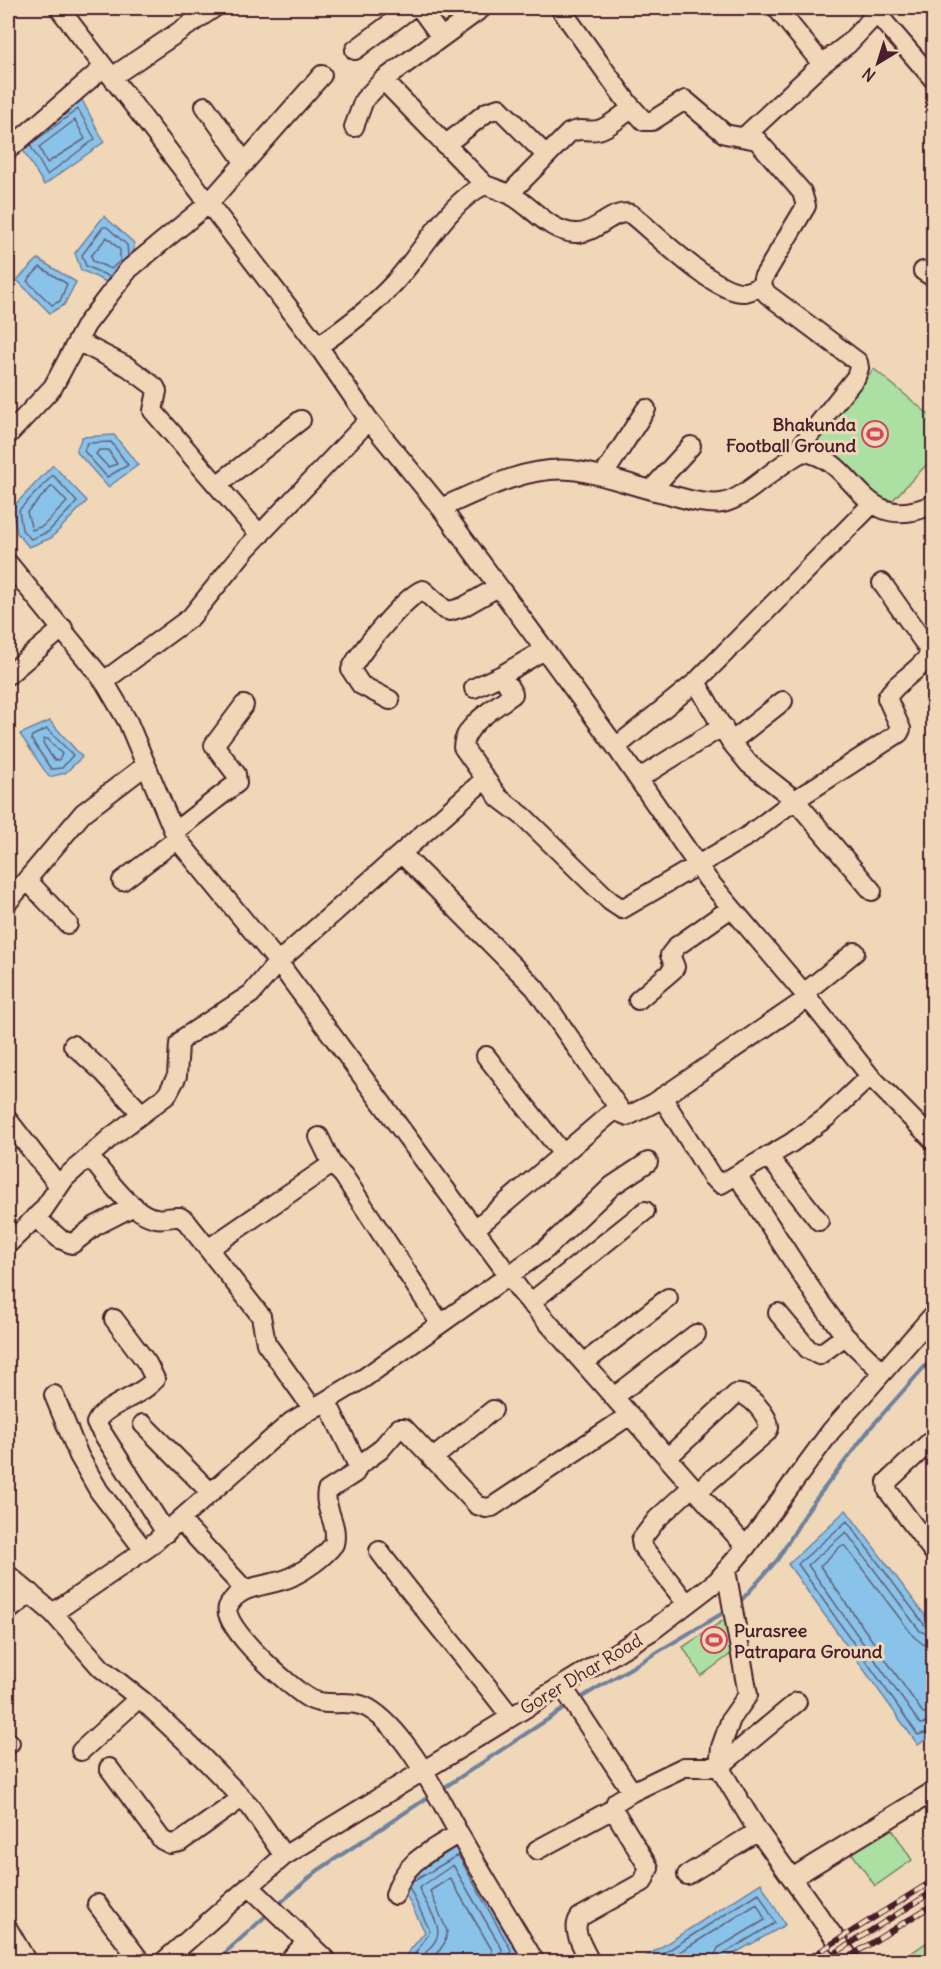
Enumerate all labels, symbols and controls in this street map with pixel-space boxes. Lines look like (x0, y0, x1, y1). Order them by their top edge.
north arrow (848, 33, 908, 93)
text: N (858, 64, 879, 86)
place label: Bhakunda Football Ground (726, 413, 856, 457)
sports icon: Bhakunda Football Ground (860, 419, 890, 449)
place label: Purasree Patrapara Ground (734, 1619, 883, 1663)
sports icon: Purasree Patrapara Ground (699, 1625, 729, 1655)
street label: Gorer Dhar Road (516, 1628, 647, 1720)

